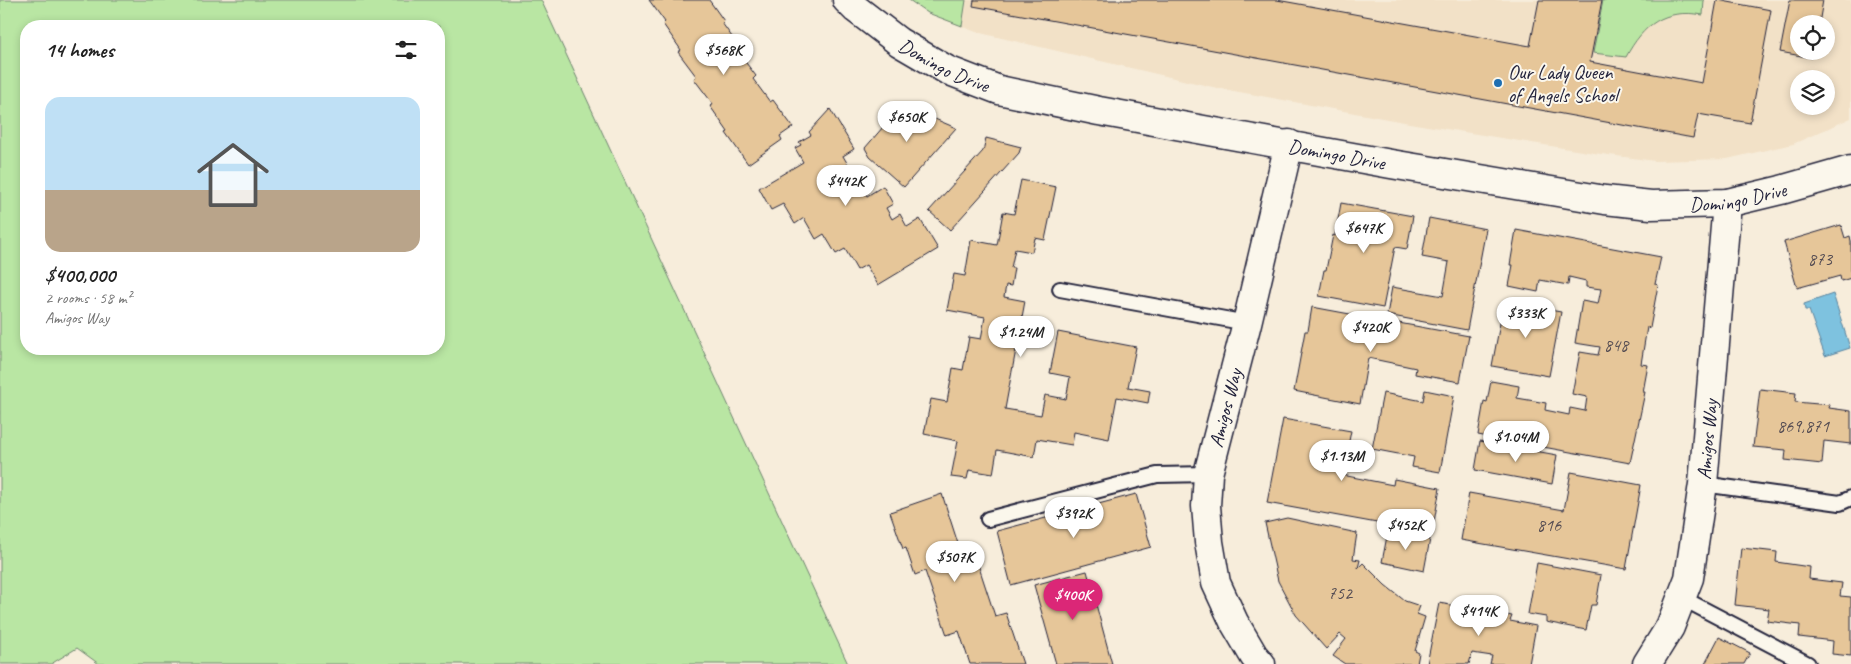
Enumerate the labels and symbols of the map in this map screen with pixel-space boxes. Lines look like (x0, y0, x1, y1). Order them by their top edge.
street label: Domingo Drive (894, 33, 994, 99)
pin: $568K (689, 34, 759, 76)
place label: Our Lady Queen of Angels School (1508, 60, 1621, 108)
marker: Our Lady Queen of Angels School (1492, 77, 1504, 89)
pin: $650K (872, 100, 942, 143)
street label: Domingo Drive (1286, 134, 1388, 176)
pin: $442K (811, 164, 881, 207)
street label: Domingo Drive (1689, 177, 1791, 217)
pin: $647K (1329, 212, 1399, 254)
house number: 873 (1808, 248, 1834, 270)
pin: $333K (1491, 296, 1561, 339)
pin: $420K (1336, 310, 1406, 353)
pin: $1.24M (980, 316, 1062, 358)
house number: 848 (1604, 334, 1630, 356)
street label: Amigos Way (1203, 364, 1248, 450)
street label: Amigos Way (1691, 396, 1723, 480)
house number: 869,871 (1777, 415, 1830, 437)
pin: $1.04M (1475, 420, 1557, 463)
pin: $1.13M (1301, 440, 1383, 482)
pin: $392K (1039, 496, 1109, 539)
pin: $452K (1371, 508, 1441, 551)
house number: 816 (1537, 514, 1562, 536)
pin: $507K (920, 540, 990, 583)
pin: $400K (1038, 578, 1108, 621)
house number: 752 (1328, 582, 1354, 604)
pin: $414K (1444, 594, 1514, 637)

